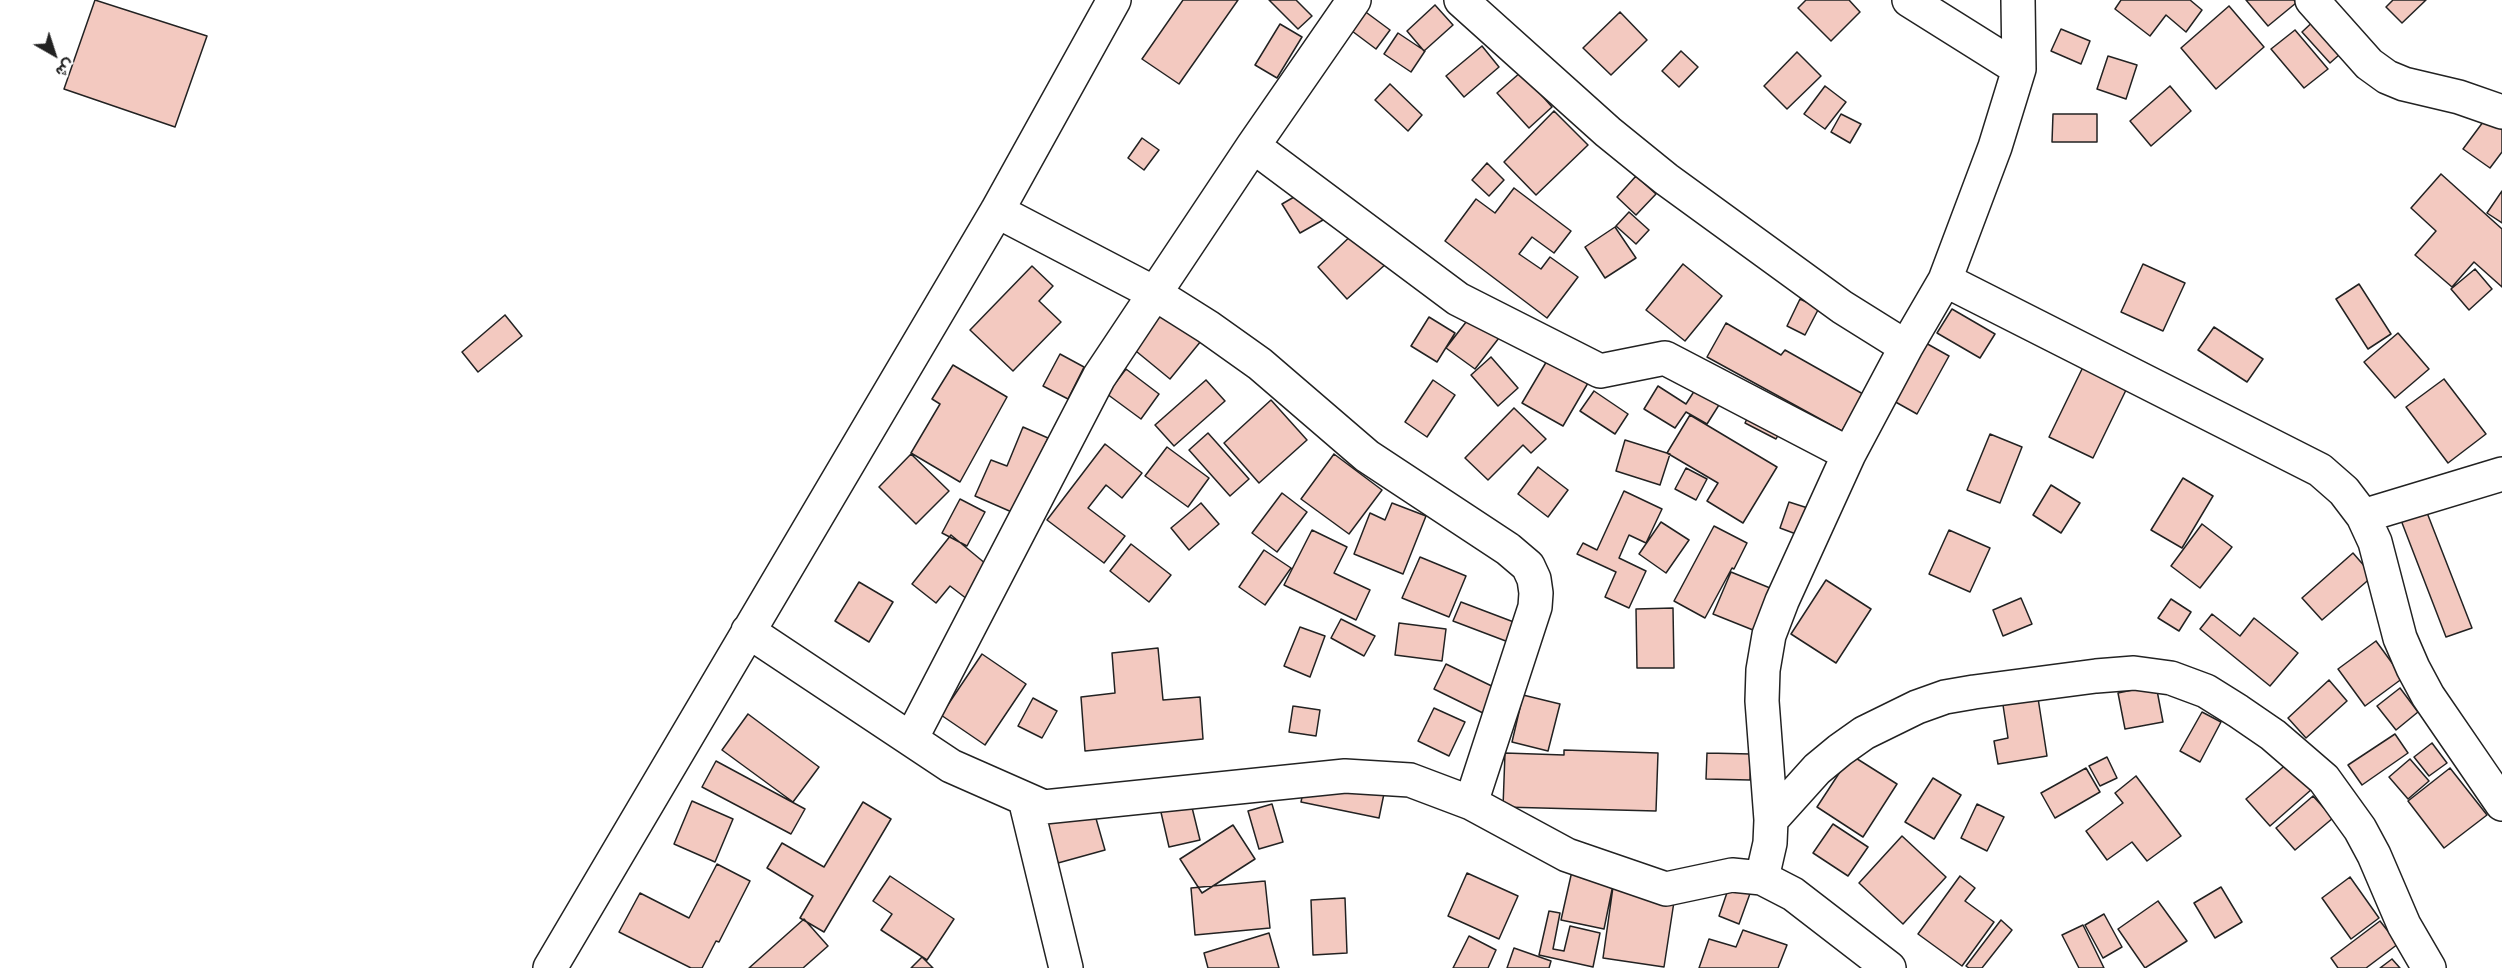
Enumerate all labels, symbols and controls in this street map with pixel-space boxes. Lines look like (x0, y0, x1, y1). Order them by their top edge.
north arrow (24, 24, 84, 84)
text: ش (52, 55, 79, 82)

